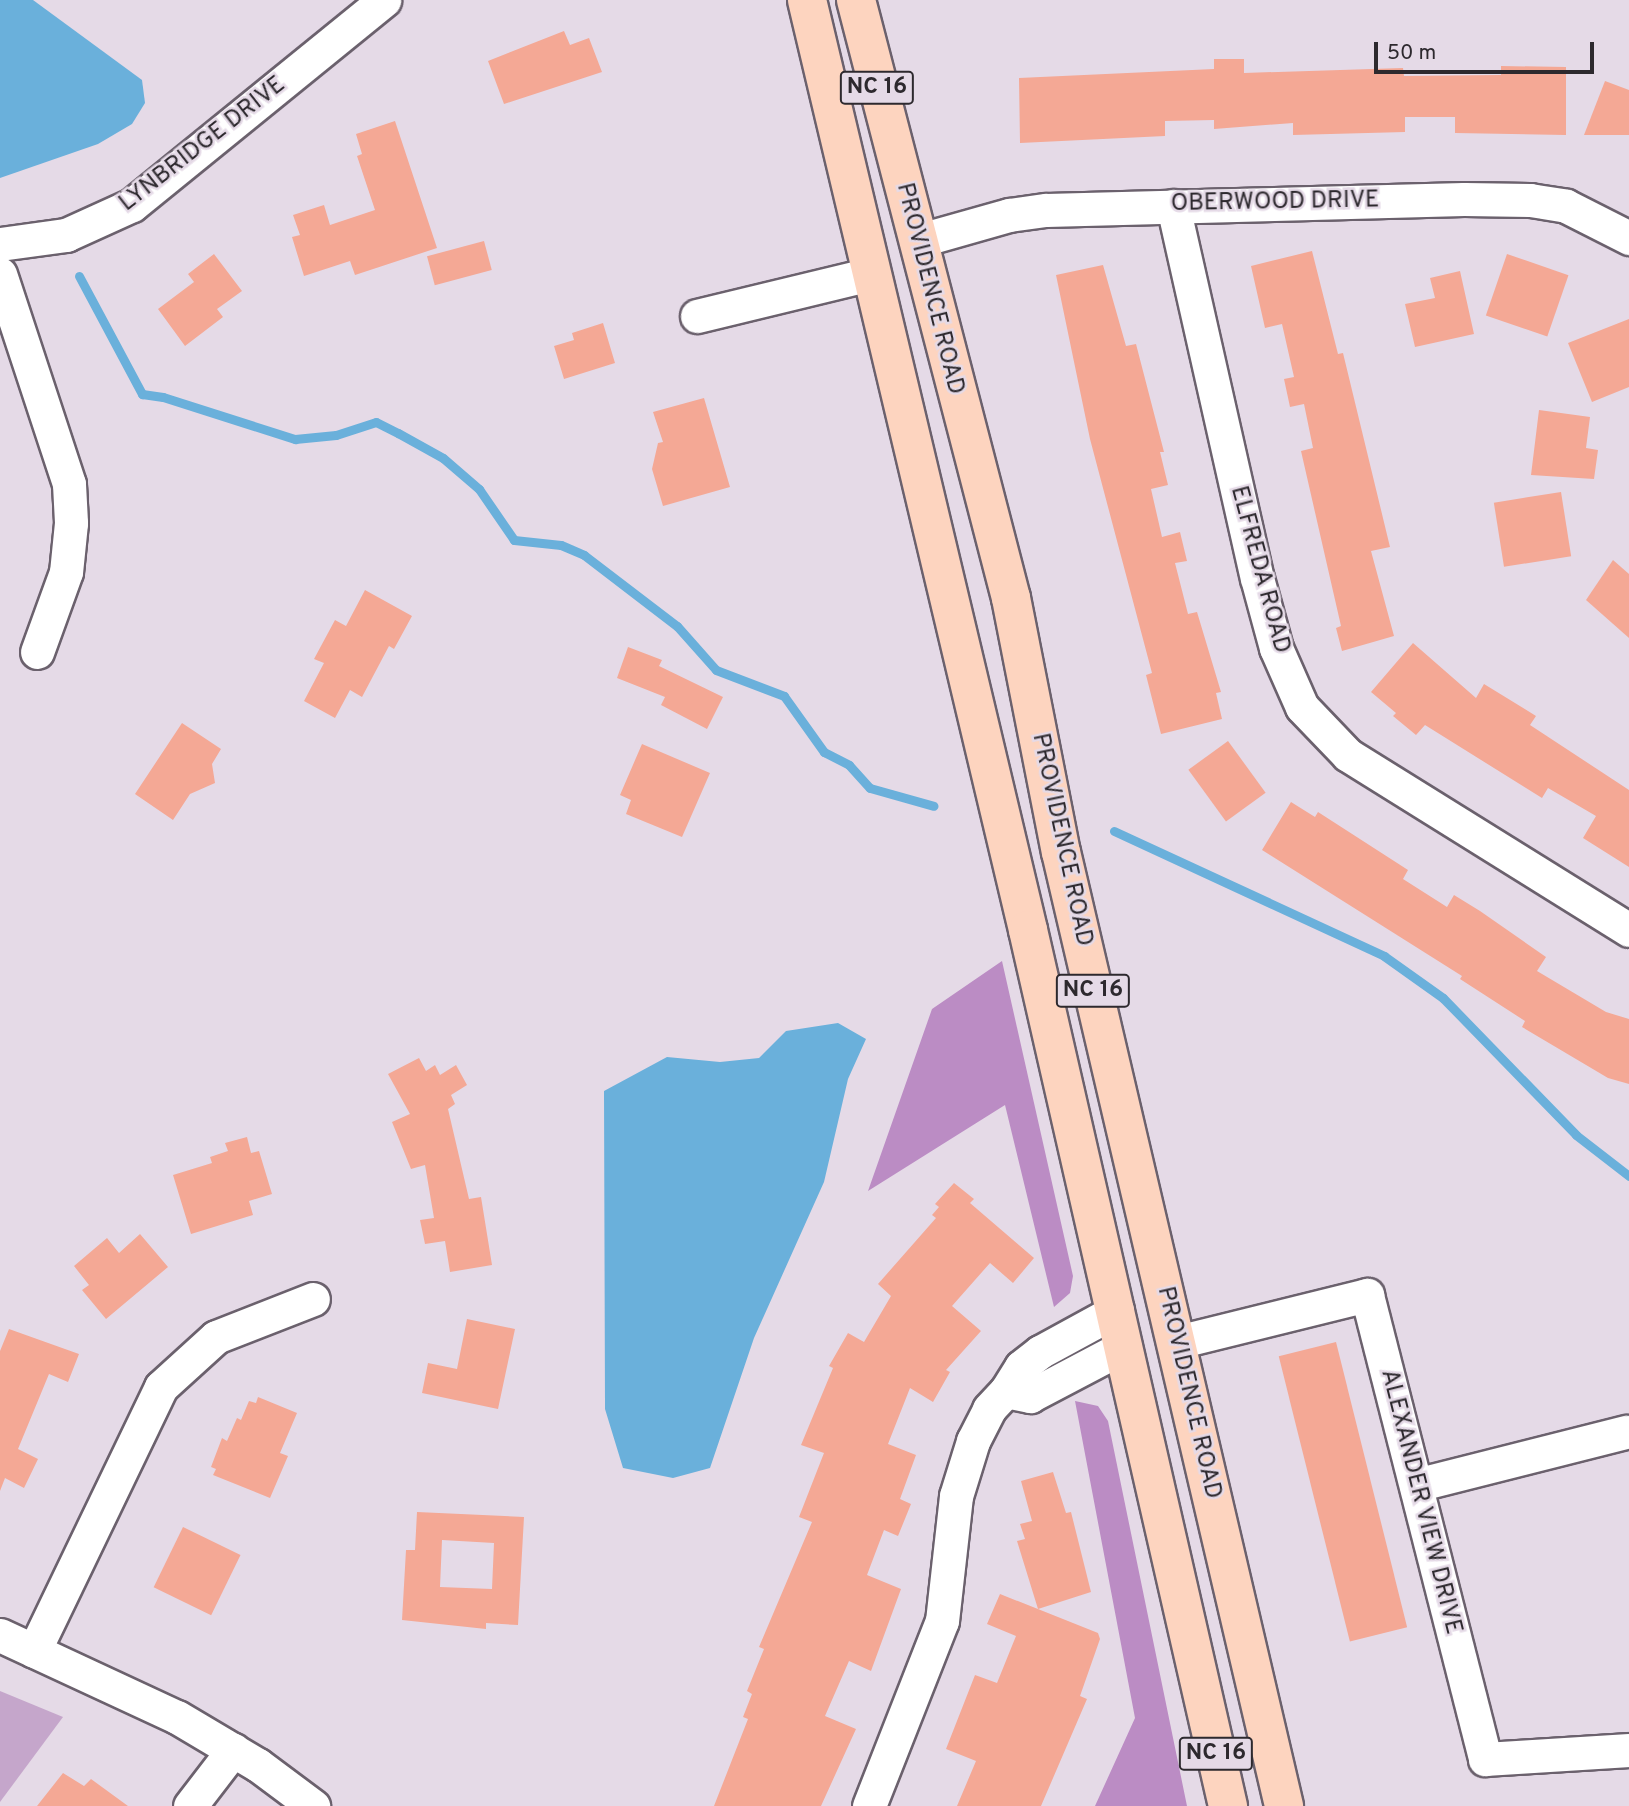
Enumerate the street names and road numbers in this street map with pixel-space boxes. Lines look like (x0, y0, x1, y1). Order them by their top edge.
road number: NC 16 (838, 68, 916, 108)
street label: LYNBRIDGE DRIVE (114, 71, 292, 219)
street label: PROVIDENCE ROAD (889, 180, 969, 398)
street label: OBERWOOD DRIVE (1170, 187, 1380, 219)
street label: ELFREDA ROAD (1223, 483, 1295, 657)
street label: PROVIDENCE ROAD (1024, 731, 1098, 949)
road number: NC 16 (1054, 972, 1132, 1010)
street label: PROVIDENCE ROAD (1150, 1284, 1226, 1502)
street label: ALEXANDER VIEW DRIVE (1373, 1366, 1467, 1638)
road number: NC 16 (1178, 1735, 1254, 1774)

